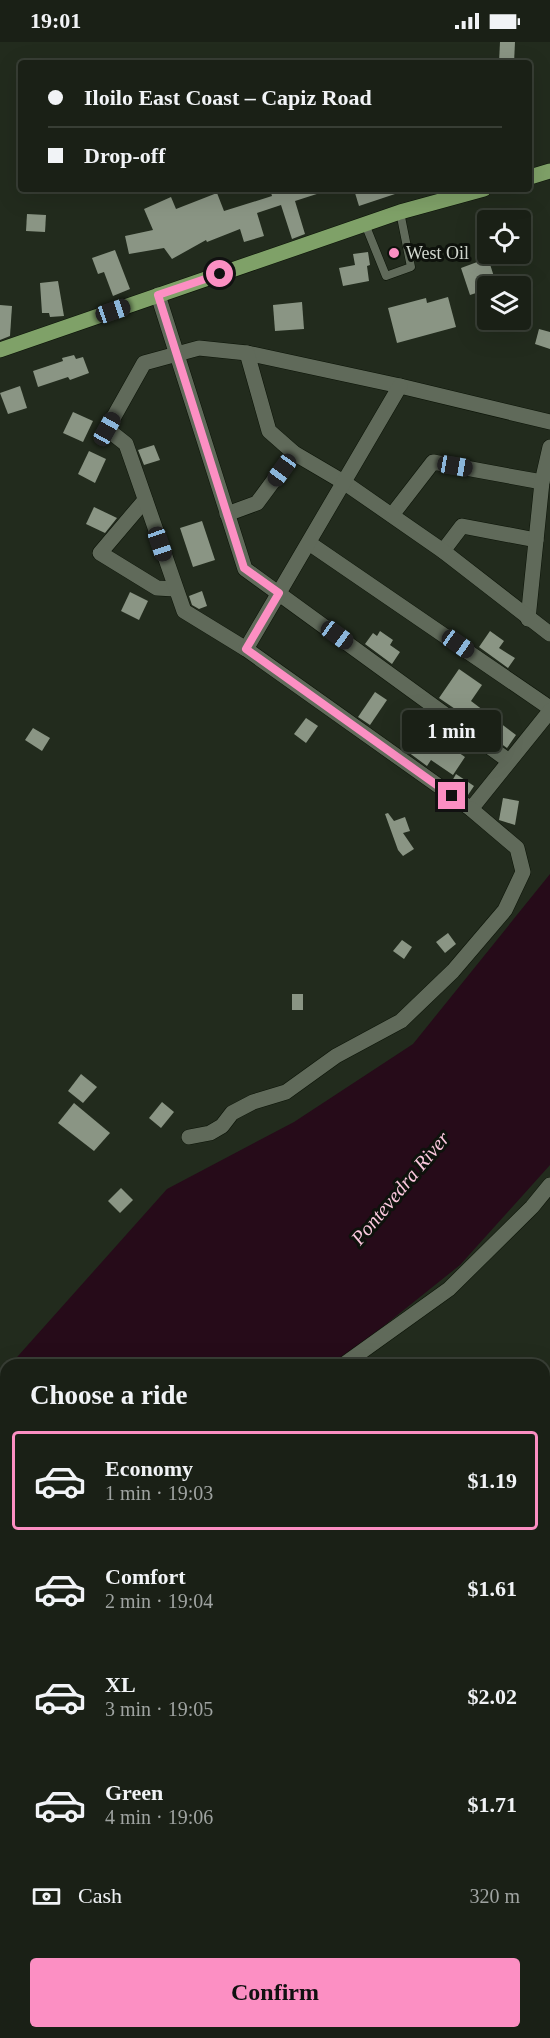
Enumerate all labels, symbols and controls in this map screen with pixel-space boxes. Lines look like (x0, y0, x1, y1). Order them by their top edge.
text: 19:01 (30, 8, 81, 33)
text: Iloilo East Coast – Capiz Road (84, 85, 372, 110)
text: Drop-off (84, 143, 165, 168)
map controls (477, 210, 531, 330)
button: locate (477, 210, 531, 264)
place label: West Oil (406, 243, 469, 263)
marker: West Oil (387, 246, 401, 260)
route start (206, 260, 233, 287)
button: layers (477, 276, 531, 330)
car (93, 297, 133, 325)
car (90, 409, 124, 449)
car (264, 450, 300, 490)
car (436, 454, 474, 478)
car (146, 524, 174, 564)
car (317, 617, 357, 653)
car (438, 626, 478, 662)
callout: 1 min (402, 709, 502, 751)
text: 1 min (427, 720, 476, 742)
route end (438, 782, 465, 809)
water label: Pontevedra River (346, 1127, 454, 1250)
text: Choose a ride (30, 1380, 188, 1410)
icon: car (33, 1454, 87, 1508)
text: Economy (105, 1456, 193, 1481)
text: $1.19 (468, 1468, 517, 1493)
text: 1 min · 19:03 (105, 1482, 213, 1504)
icon: car (33, 1562, 87, 1616)
text: Comfort (105, 1564, 186, 1589)
text: $1.61 (468, 1576, 517, 1601)
text: 2 min · 19:04 (105, 1590, 213, 1612)
icon: car (33, 1670, 87, 1724)
text: XL (105, 1672, 136, 1697)
text: $2.02 (468, 1684, 517, 1709)
text: 3 min · 19:05 (105, 1698, 213, 1720)
icon: car (33, 1778, 87, 1832)
text: Green (105, 1780, 163, 1805)
text: $1.71 (468, 1792, 517, 1817)
text: 4 min · 19:06 (105, 1806, 213, 1828)
icon: cash (30, 1880, 63, 1913)
text: Cash (78, 1883, 122, 1908)
text: 320 m (469, 1885, 520, 1907)
button: Confirm (30, 1958, 520, 2027)

